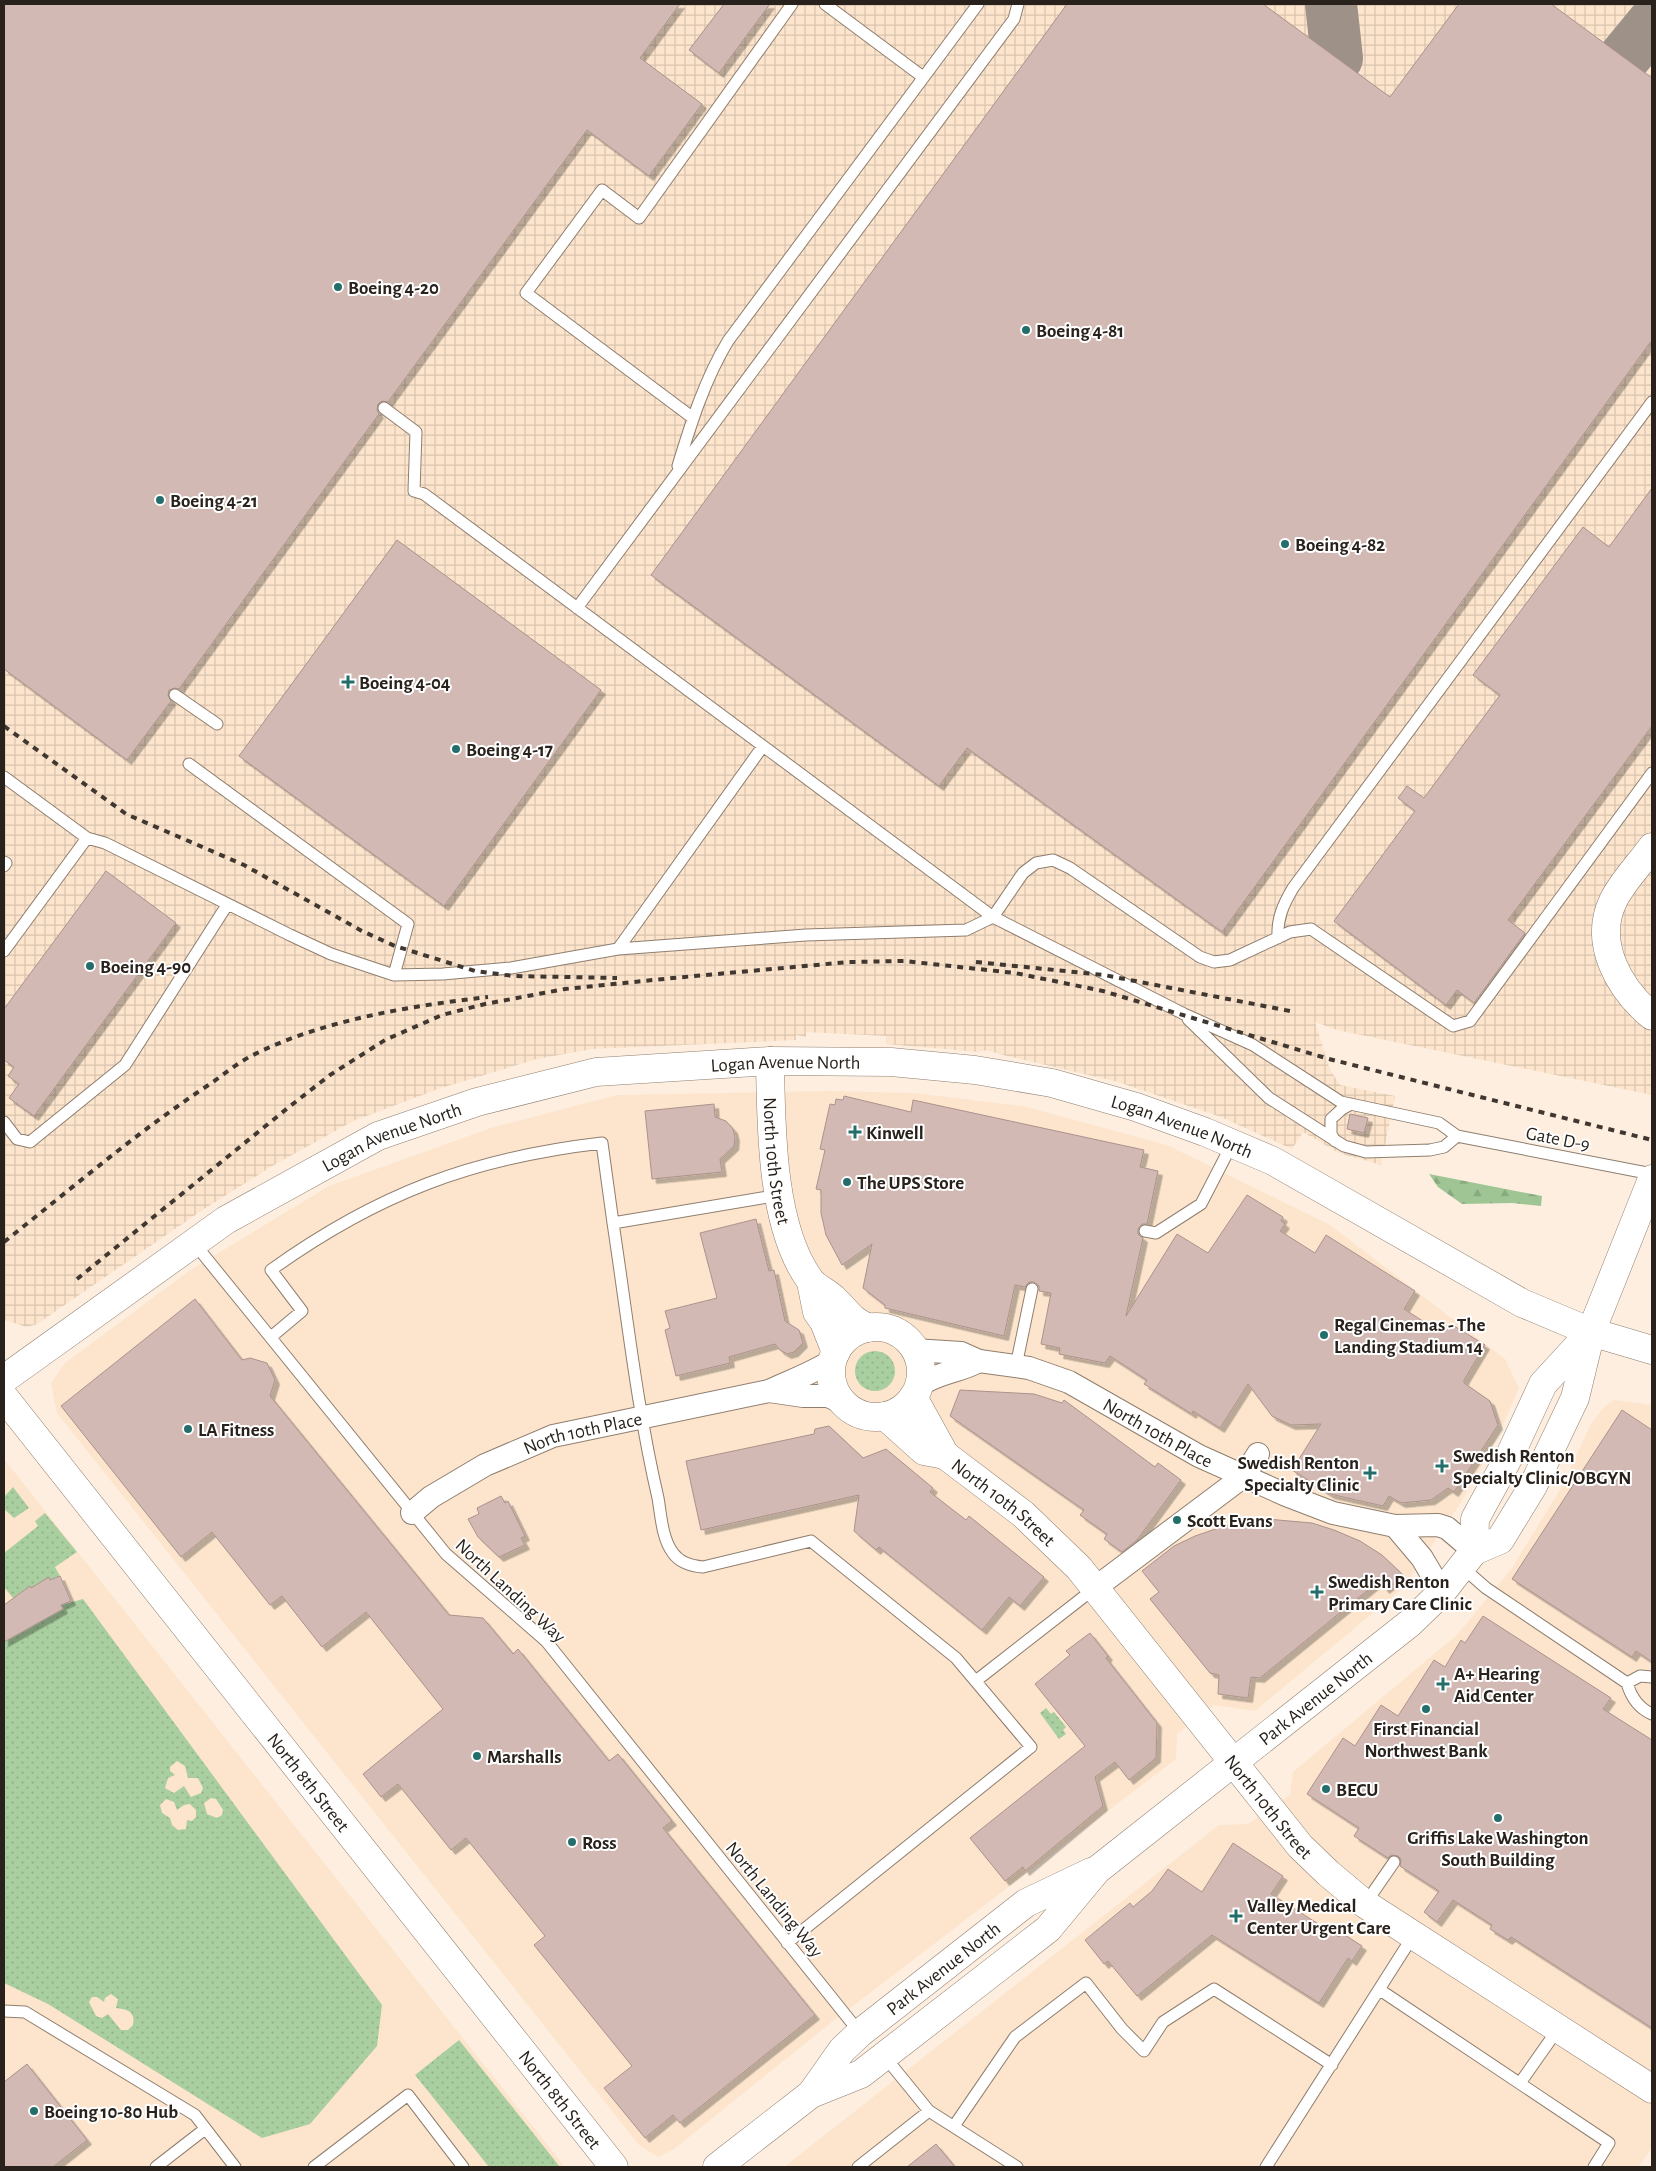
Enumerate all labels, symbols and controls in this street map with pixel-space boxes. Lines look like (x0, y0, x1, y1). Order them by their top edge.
place label: Boeing 4-20 (348, 279, 439, 298)
marker: Boeing 4-20 (332, 281, 344, 293)
place label: Boeing 4-81 (1036, 322, 1124, 341)
marker: Boeing 4-81 (1020, 324, 1032, 336)
place label: Boeing 4-21 (170, 492, 258, 511)
marker: Boeing 4-21 (154, 494, 166, 506)
place label: Boeing 4-82 (1295, 536, 1385, 555)
marker: Boeing 4-82 (1279, 538, 1291, 550)
place label: Boeing 4-04 (359, 674, 451, 693)
marker: Boeing 4-04 (341, 675, 355, 689)
place label: Boeing 4-17 (466, 741, 553, 760)
marker: Boeing 4-17 (450, 743, 462, 755)
place label: Boeing 4-90 (100, 958, 191, 977)
marker: Boeing 4-90 (84, 960, 96, 972)
street label: Logan Avenue North (710, 1053, 861, 1076)
street label: Logan Avenue North (1109, 1092, 1255, 1162)
street label: North 10th Street (760, 1097, 793, 1227)
street label: Logan Avenue North (319, 1100, 464, 1176)
place label: Kinwell (866, 1124, 924, 1143)
street label: Gate D-9 (1524, 1124, 1591, 1155)
marker: Kinwell (848, 1125, 862, 1139)
place label: The UPS Store (857, 1174, 964, 1193)
marker: The UPS Store (841, 1176, 853, 1188)
place label: Regal Cinemas - The Landing Stadium 14 (1334, 1316, 1485, 1357)
marker: Regal Cinemas - The Landing Stadium 14 (1318, 1329, 1330, 1341)
street label: North 10th Place (1099, 1395, 1215, 1472)
street label: North 10th Place (521, 1410, 644, 1459)
place label: LA Fitness (198, 1421, 274, 1440)
marker: LA Fitness (182, 1423, 194, 1435)
place label: Swedish Renton Specialty Clinic/OBGYN (1453, 1447, 1631, 1488)
place label: Swedish Renton Specialty Clinic (1237, 1454, 1360, 1495)
street label: North 10th Street (948, 1456, 1058, 1550)
marker: Swedish Renton Specialty Clinic/OBGYN (1435, 1459, 1449, 1473)
marker: Swedish Renton Specialty Clinic (1363, 1466, 1377, 1480)
place label: Scott Evans (1187, 1512, 1272, 1531)
marker: Scott Evans (1171, 1514, 1183, 1526)
street label: North Landing Way (451, 1536, 569, 1647)
place label: Swedish Renton Primary Care Clinic (1328, 1573, 1473, 1614)
marker: Swedish Renton Primary Care Clinic (1310, 1585, 1324, 1599)
street label: Park Avenue North (1256, 1649, 1376, 1749)
place label: A+ Hearing Aid Center (1454, 1665, 1540, 1706)
marker: A+ Hearing Aid Center (1436, 1677, 1450, 1691)
marker: First Financial Northwest Bank (1420, 1703, 1432, 1715)
place label: First Financial Northwest Bank (1364, 1720, 1488, 1761)
street label: North 8th Street (263, 1730, 352, 1836)
place label: Marshalls (487, 1748, 561, 1767)
marker: Marshalls (471, 1750, 483, 1762)
street label: North 10th Street (1220, 1752, 1315, 1863)
place label: BECU (1336, 1781, 1378, 1800)
marker: BECU (1320, 1783, 1332, 1795)
marker: Griffis Lake Washington South Building (1492, 1812, 1504, 1824)
place label: Griffis Lake Washington South Building (1407, 1829, 1589, 1870)
place label: Ross (582, 1834, 617, 1853)
marker: Ross (566, 1836, 578, 1848)
street label: North Landing Way (722, 1839, 826, 1961)
place label: Valley Medical Center Urgent Care (1247, 1897, 1391, 1938)
marker: Valley Medical Center Urgent Care (1229, 1909, 1243, 1923)
street label: Park Avenue North (884, 1919, 1004, 2019)
street label: North 8th Street (515, 2047, 604, 2153)
place label: Boeing 10-80 Hub (44, 2103, 178, 2122)
marker: Boeing 10-80 Hub (28, 2105, 40, 2117)

